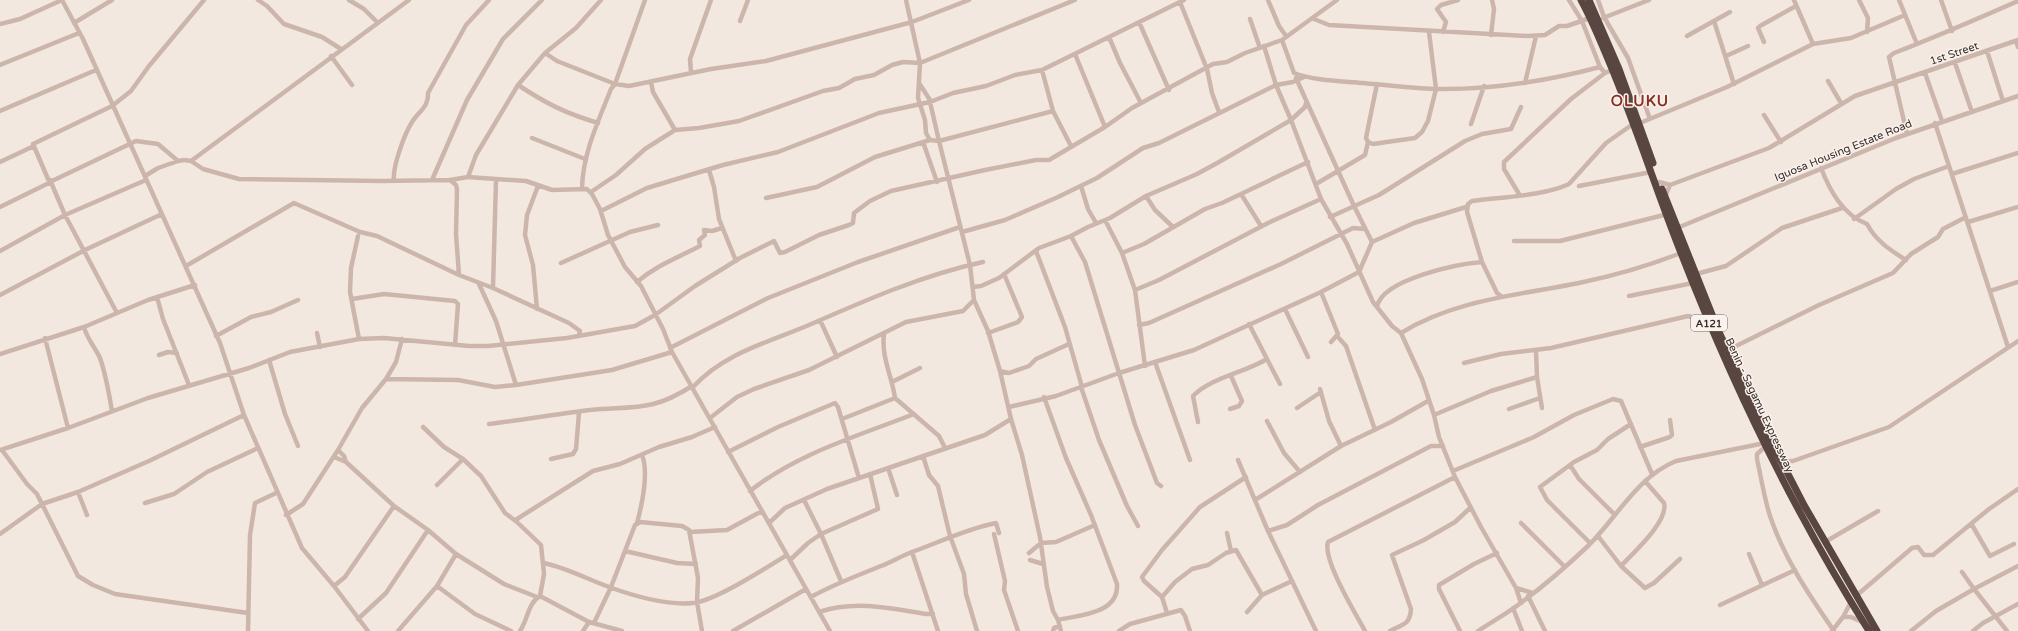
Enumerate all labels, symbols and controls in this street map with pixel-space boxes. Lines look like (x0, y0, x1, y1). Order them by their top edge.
street label: 1st Street (1928, 39, 1980, 68)
district label: OLUKU (1611, 92, 1669, 110)
street label: Iguosa Housing Estate Road (1773, 117, 1914, 184)
road number: A121 (1691, 315, 1727, 331)
street label: Benin - Sagamu Expressway (1723, 336, 1797, 475)

